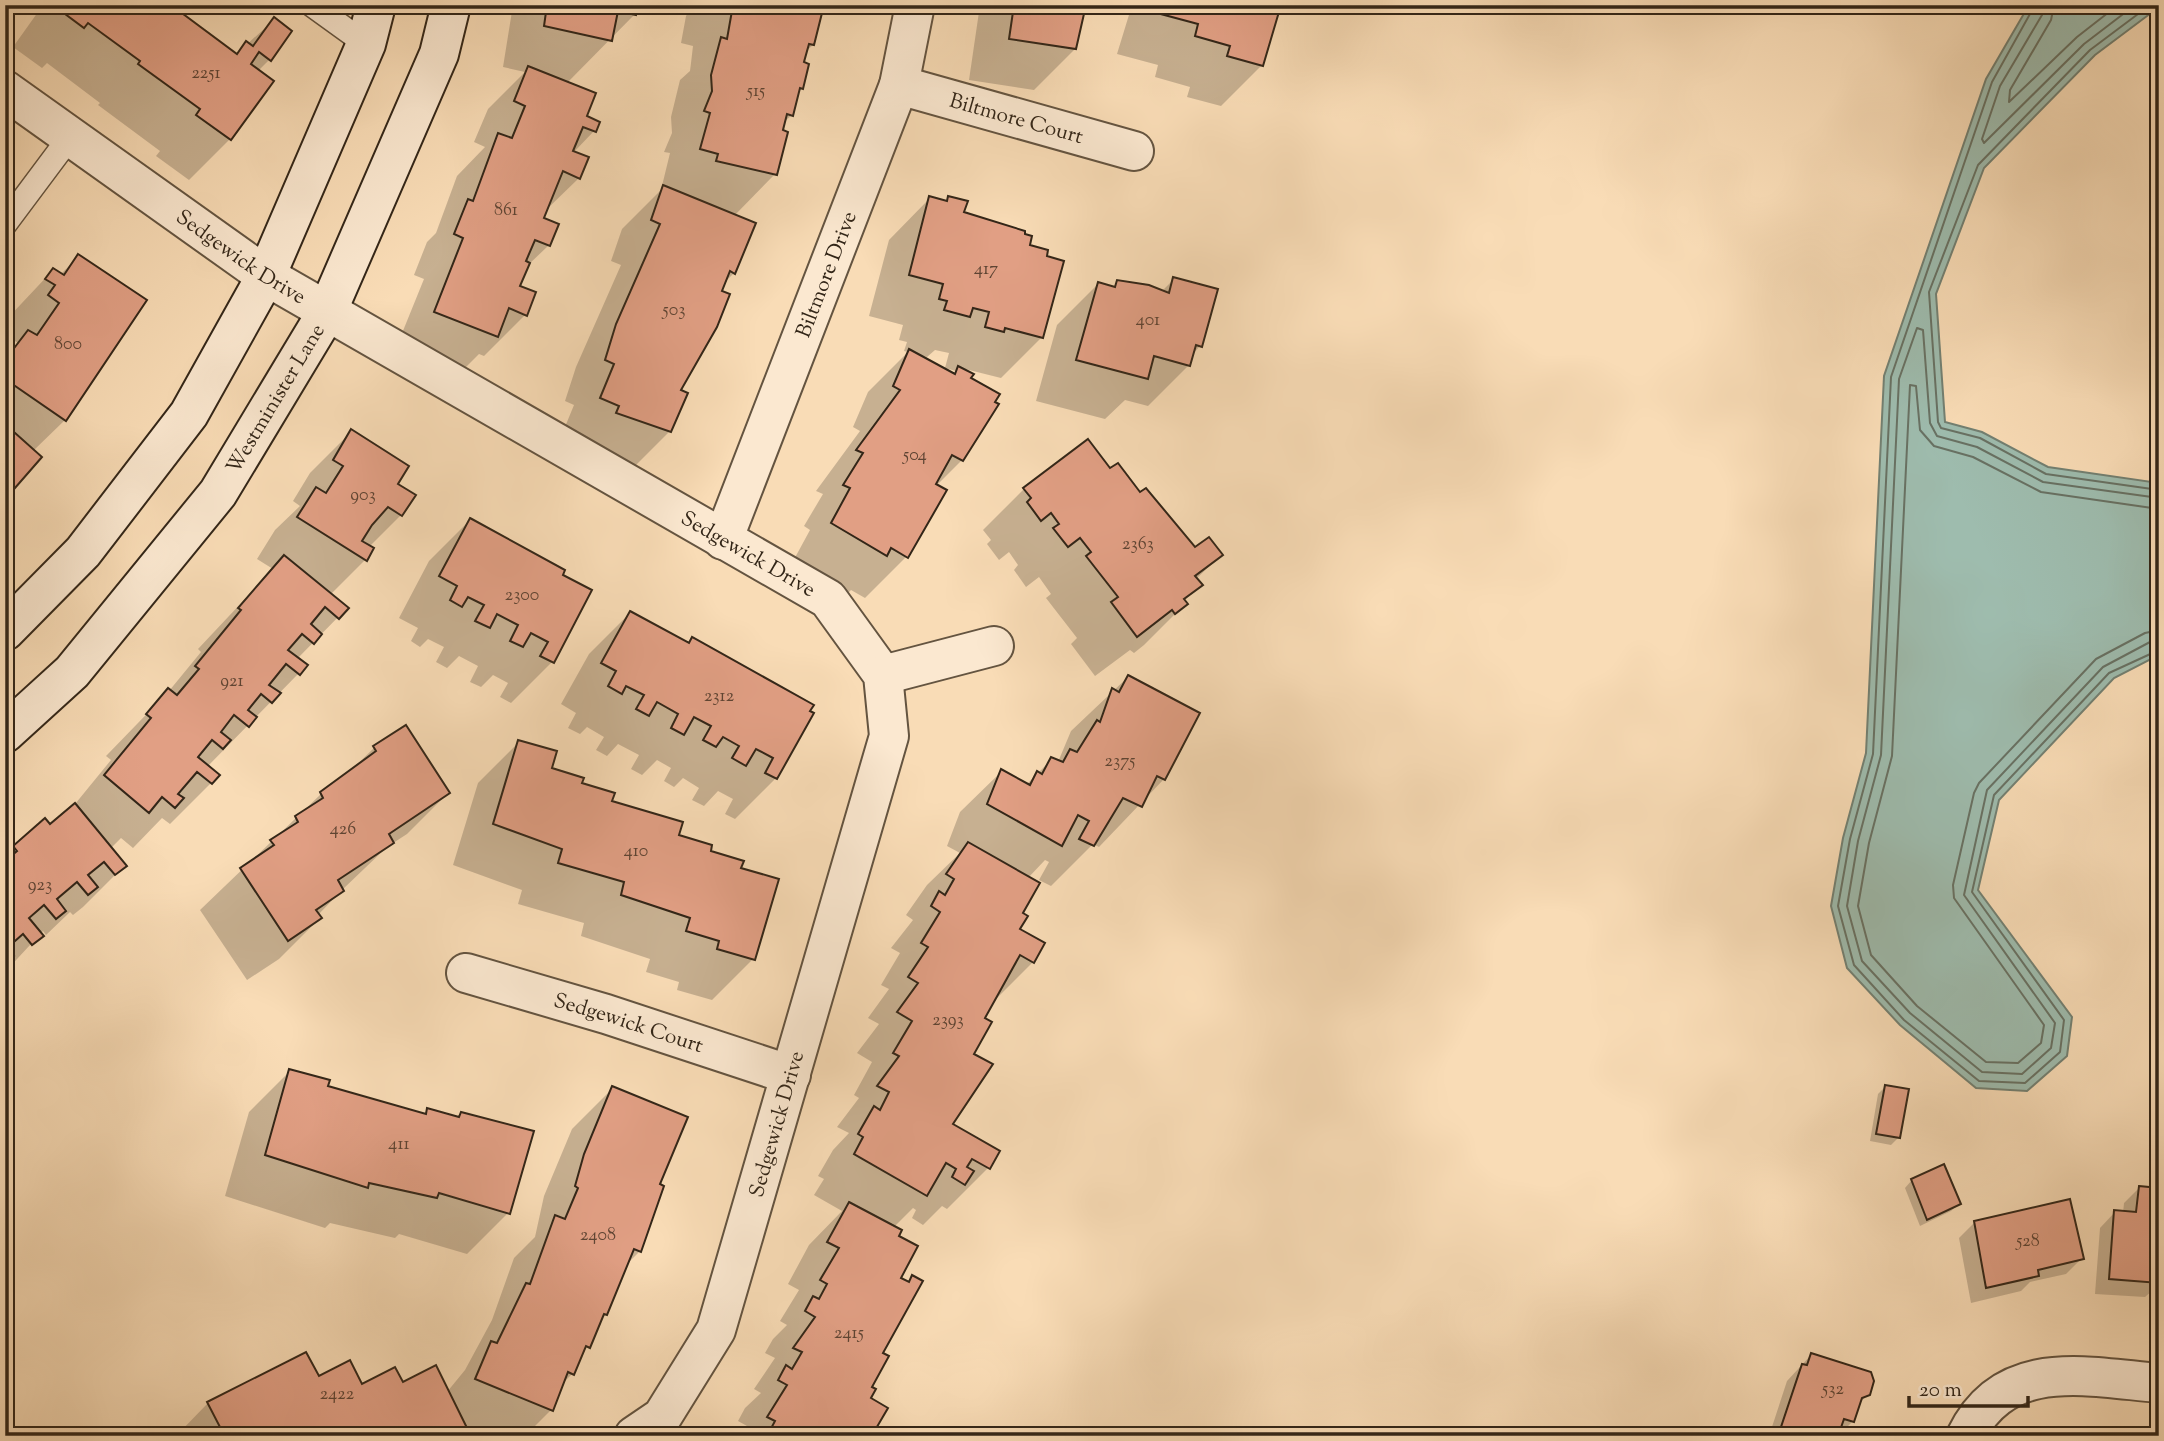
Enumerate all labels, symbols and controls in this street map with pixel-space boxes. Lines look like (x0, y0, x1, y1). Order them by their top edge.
house number: 2251 (191, 61, 221, 87)
house number: 515 (746, 79, 765, 105)
street label: Biltmore Court (945, 87, 1086, 153)
house number: 861 (494, 198, 518, 224)
street label: Sedgewick Drive (169, 203, 311, 313)
street label: Biltmore Drive (790, 207, 866, 343)
house number: 417 (974, 257, 998, 283)
house number: 503 (662, 298, 685, 324)
house number: 401 (1136, 308, 1160, 334)
street label: Westminister Lane (220, 319, 333, 480)
house number: 800 (54, 332, 82, 358)
house number: 504 (902, 443, 927, 469)
house number: 903 (350, 483, 376, 509)
street label: Sedgewick Drive (675, 504, 820, 606)
house number: 2363 (1122, 532, 1154, 558)
house number: 2300 (505, 583, 539, 609)
house number: 921 (220, 669, 244, 695)
house number: 2312 (704, 684, 735, 710)
house number: 2375 (1105, 749, 1135, 775)
house number: 426 (330, 817, 356, 843)
house number: 410 (624, 839, 648, 865)
house number: 923 (28, 873, 52, 899)
street label: Sedgewick Court (550, 986, 707, 1062)
house number: 2393 (932, 1008, 964, 1034)
street label: Sedgewick Drive (743, 1048, 813, 1201)
house number: 411 (388, 1132, 410, 1158)
house number: 2408 (580, 1223, 616, 1249)
house number: 528 (2015, 1229, 2040, 1255)
house number: 2415 (834, 1321, 864, 1347)
scale bar (1909, 1364, 2028, 1408)
text: 20 m (1919, 1376, 1962, 1406)
house number: 532 (1821, 1377, 1844, 1403)
house number: 2422 (320, 1382, 355, 1408)

